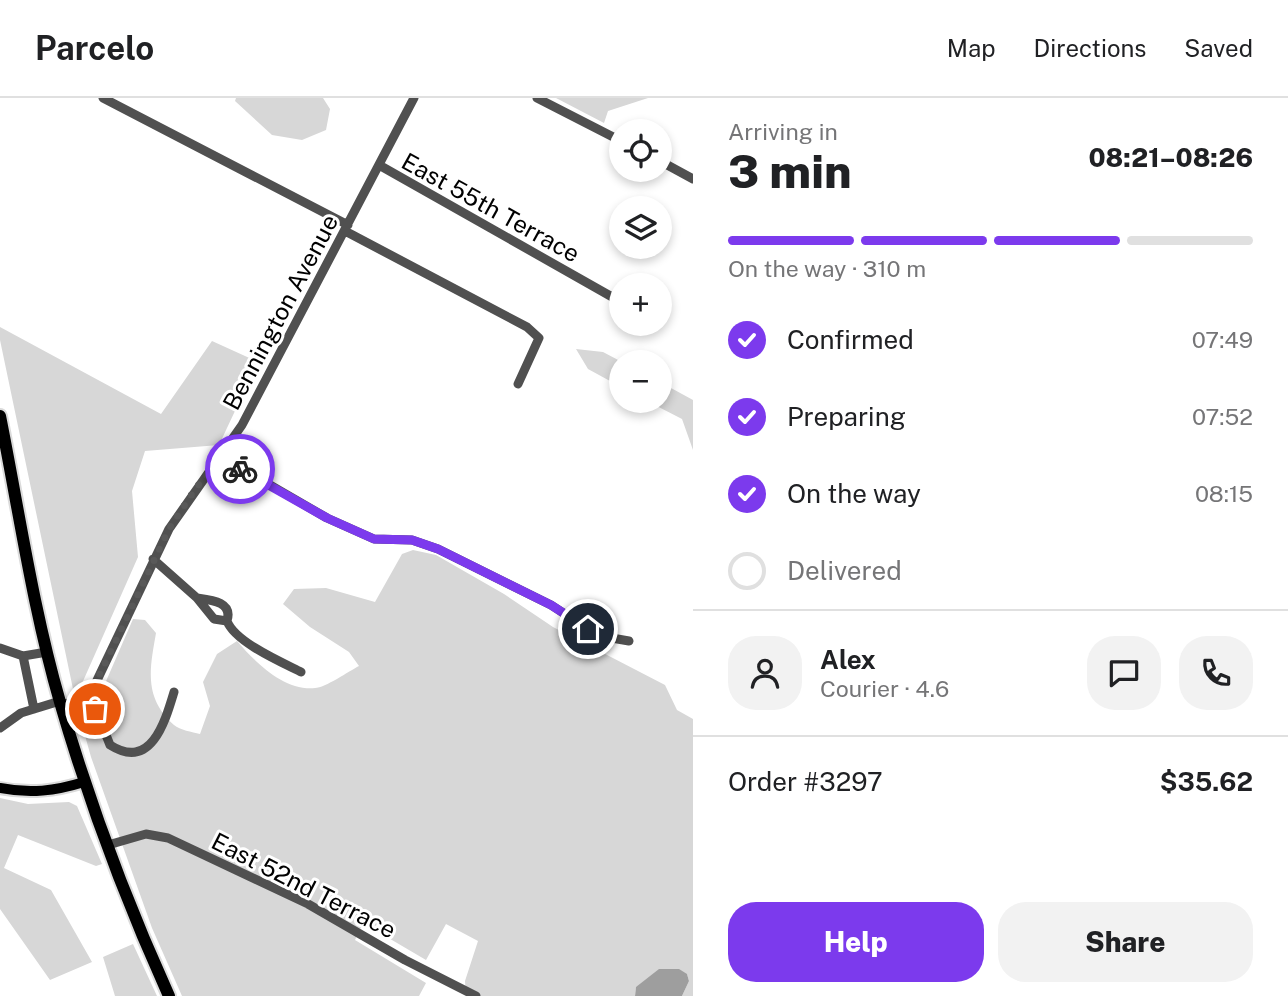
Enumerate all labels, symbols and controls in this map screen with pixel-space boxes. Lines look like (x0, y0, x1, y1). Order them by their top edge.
text: Parcelo (35, 29, 154, 67)
text: Map (947, 34, 996, 62)
text: Directions (1034, 34, 1146, 62)
text: Saved (1184, 34, 1253, 62)
text: Arriving in (728, 118, 838, 145)
map controls (609, 119, 672, 413)
button: locate (609, 119, 672, 182)
text: 08:21–08:26 (1088, 142, 1253, 173)
text: 3 min (728, 144, 852, 198)
street label: East 55th Terrace (397, 147, 585, 267)
button: layers (609, 196, 672, 259)
street label: Bennington Avenue (217, 210, 343, 414)
text: On the way · 310 m (728, 255, 926, 282)
button: + (609, 273, 672, 336)
icon: check (728, 321, 766, 359)
text: Confirmed (787, 324, 914, 355)
text: 07:49 (1192, 326, 1253, 353)
button: − (609, 350, 672, 413)
icon: check (728, 398, 766, 436)
text: Preparing (787, 401, 906, 432)
text: 07:52 (1192, 403, 1253, 430)
courier (205, 434, 275, 504)
icon: bike (221, 450, 259, 488)
icon: check (728, 475, 766, 513)
text: On the way (787, 478, 921, 509)
text: 08:15 (1195, 480, 1253, 507)
text: Delivered (787, 555, 902, 586)
pin (558, 599, 618, 659)
icon: home (569, 610, 607, 648)
button: person (728, 636, 802, 710)
button: chat (1087, 636, 1161, 710)
button: phone (1179, 636, 1253, 710)
text: Alex (820, 644, 876, 675)
text: Courier · 4.6 (820, 675, 949, 702)
pin (65, 679, 125, 739)
icon: bag (76, 690, 114, 728)
text: Order #3297 (728, 766, 883, 797)
text: $35.62 (1160, 766, 1253, 797)
street label: East 52nd Terrace (207, 826, 401, 944)
button: Help (728, 902, 984, 982)
button: Share (998, 902, 1253, 982)

